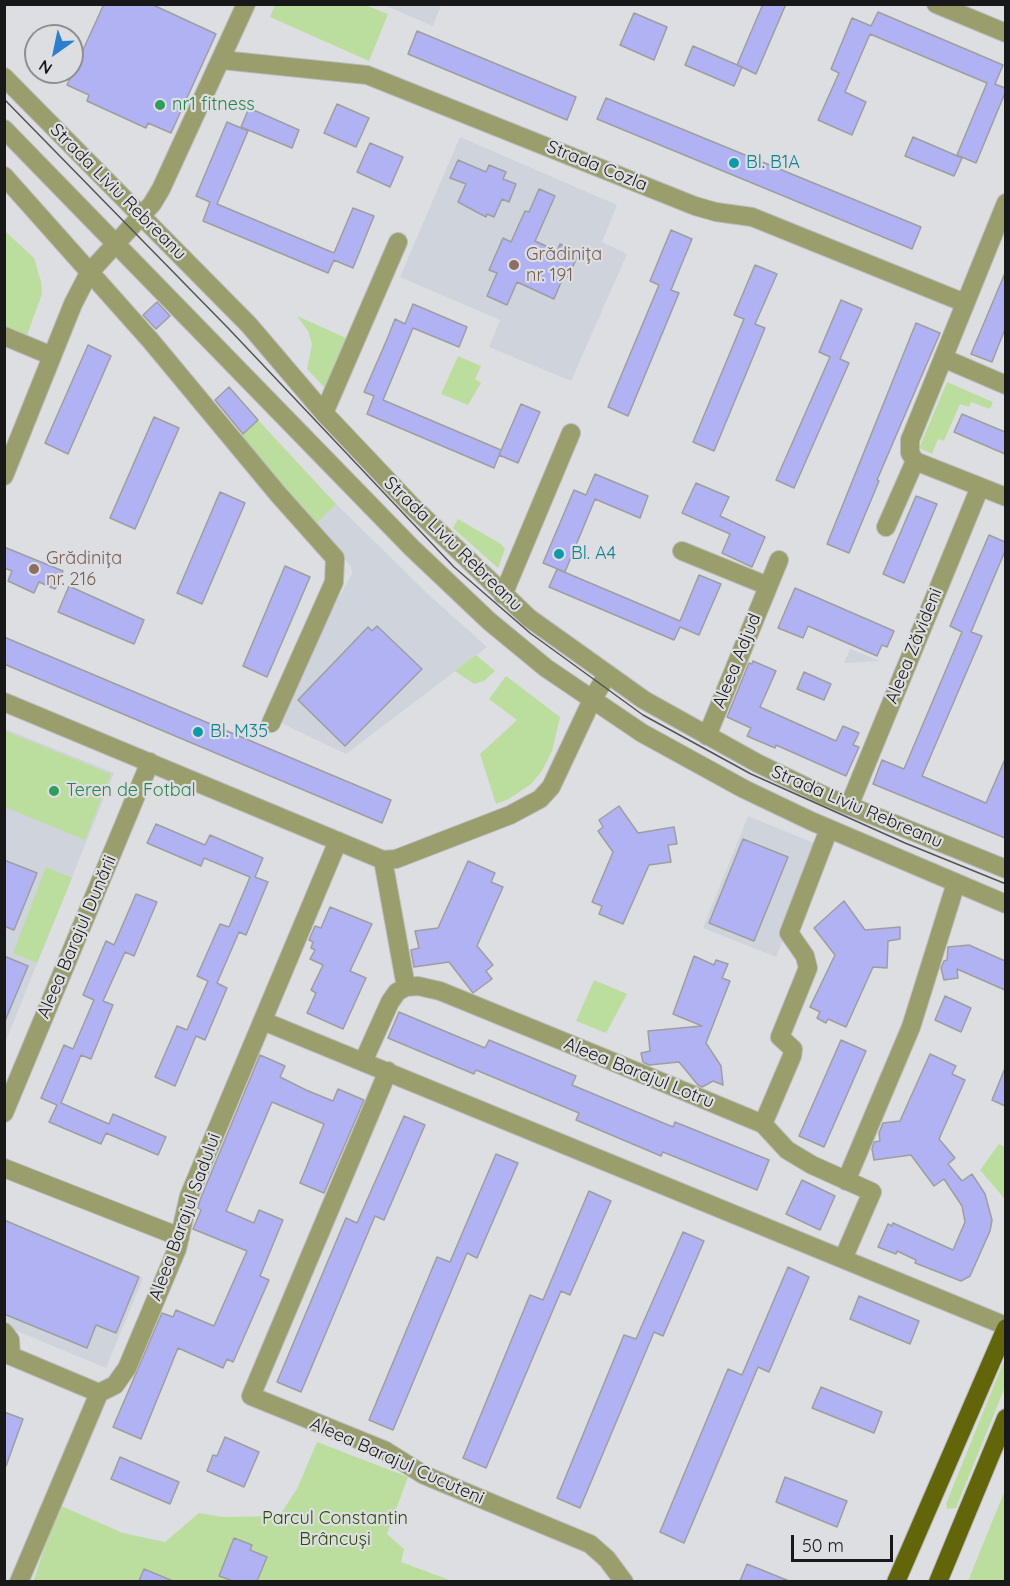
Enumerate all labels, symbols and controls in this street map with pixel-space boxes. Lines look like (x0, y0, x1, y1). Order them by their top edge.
north arrow (24, 24, 84, 84)
text: N (35, 56, 56, 79)
place label: nr1 fitness (172, 94, 255, 116)
marker: nr1 fitness (153, 98, 167, 112)
street label: Strada Liviu Rebreanu (45, 119, 191, 265)
street label: Strada Cozla (543, 136, 651, 196)
place label: Bl. B1A (746, 152, 800, 174)
marker: Bl. B1A (727, 156, 741, 170)
place label: Grădinița nr. 191 (526, 244, 602, 286)
marker: Grădinița nr. 191 (507, 258, 521, 272)
street label: Strada Liviu Rebreanu (379, 472, 527, 616)
place label: Bl. A4 (571, 543, 616, 565)
marker: Bl. A4 (552, 547, 566, 561)
place label: Grădinița nr. 216 (46, 548, 122, 590)
marker: Grădinița nr. 216 (27, 562, 41, 576)
street label: Aleea Zăvideni (881, 585, 947, 707)
street label: Aleea Adjud (708, 610, 766, 712)
place label: Bl. M35 (210, 721, 268, 743)
marker: Bl. M35 (191, 725, 205, 739)
street label: Strada Liviu Rebreanu (768, 761, 946, 853)
place label: Teren de Fotbal (66, 780, 196, 802)
marker: Teren de Fotbal (47, 784, 61, 798)
street label: Aleea Barajul Dunării (33, 852, 121, 1022)
street label: Aleea Barajul Lotru (561, 1033, 717, 1113)
street label: Aleea Barajul Sadului (145, 1130, 225, 1304)
street label: Aleea Barajul Cucuteni (307, 1413, 487, 1509)
park label: Parcul Constantin Brâncuși (262, 1508, 408, 1550)
scale bar (794, 1523, 896, 1561)
text: 50 m (802, 1534, 844, 1557)

